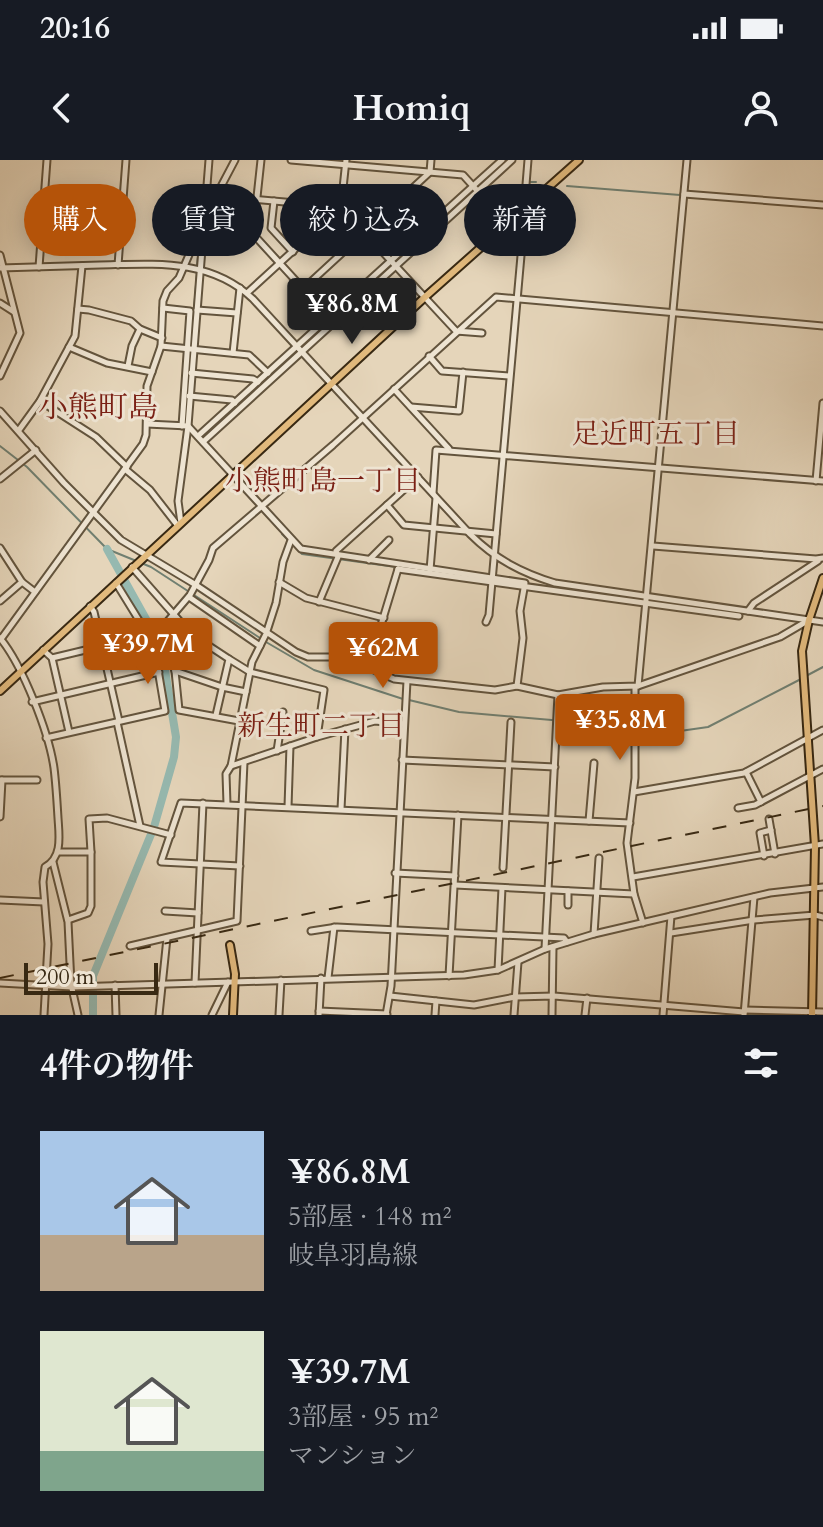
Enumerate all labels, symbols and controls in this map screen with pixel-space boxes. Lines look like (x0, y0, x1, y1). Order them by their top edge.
text: 20:16 (40, 8, 110, 49)
text: Homiq (353, 84, 470, 133)
icon: back (40, 86, 84, 130)
icon: person (739, 86, 783, 130)
chip: 購入 (24, 184, 136, 256)
chip: 賃貸 (152, 184, 264, 256)
chip: 絞り込み (280, 184, 448, 256)
chip: 新着 (464, 184, 576, 256)
pin: ¥86.8M (287, 278, 417, 346)
text: ¥86.8M (305, 286, 399, 321)
district label: 小熊町島 (38, 387, 158, 428)
district label: 足近町五丁目 (572, 415, 740, 453)
district label: 小熊町島一丁目 (225, 462, 421, 500)
pin: ¥39.7M (83, 618, 213, 686)
pin: ¥62M (336, 622, 430, 690)
text: ¥39.7M (101, 626, 195, 661)
text: ¥62M (347, 630, 419, 665)
pin: ¥35.8M (555, 694, 685, 762)
text: ¥35.8M (573, 702, 667, 737)
district label: 新生町二丁目 (237, 707, 405, 745)
scale bar (24, 959, 158, 995)
text: 200 m (36, 962, 94, 992)
icon: filters (739, 1041, 783, 1085)
text: 4件の物件 (40, 1043, 193, 1089)
text: ¥86.8M (288, 1149, 410, 1195)
icon: home (104, 1163, 200, 1259)
text: 5部屋 · 148 m² (288, 1199, 452, 1234)
text: 岐阜羽島線 (288, 1238, 418, 1273)
text: ¥39.7M (288, 1349, 410, 1395)
icon: home (104, 1363, 200, 1459)
text: 3部屋 · 95 m² (288, 1399, 438, 1434)
text: マンション (288, 1438, 417, 1473)

